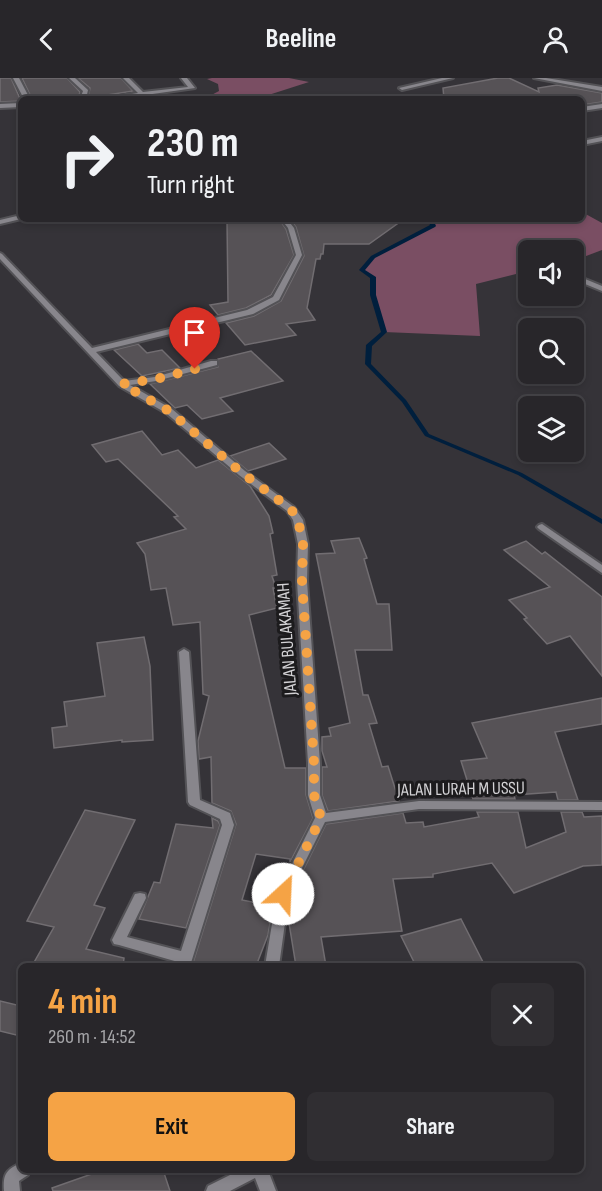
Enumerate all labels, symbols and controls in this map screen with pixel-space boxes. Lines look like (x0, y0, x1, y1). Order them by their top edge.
icon: back (30, 23, 63, 56)
text: Beeline (266, 23, 336, 55)
icon: person (539, 23, 572, 56)
text: 230 m (147, 118, 239, 169)
icon: right (48, 120, 126, 198)
text: Turn right (147, 169, 234, 201)
map controls (518, 240, 584, 462)
button: sound (518, 240, 584, 306)
pin (169, 307, 220, 369)
icon: arrive (178, 316, 211, 349)
button: search (518, 318, 584, 384)
button: layers (518, 396, 584, 462)
street label: JALAN BULAKAMAH (273, 582, 301, 697)
street label: JALAN LURAH M USSU (396, 777, 525, 801)
position arrow (251, 862, 315, 926)
text: 4 min (48, 981, 118, 1024)
button: close (491, 983, 554, 1046)
text: 260 m · 14:52 (48, 1025, 136, 1049)
button: Exit (48, 1092, 295, 1161)
button: Share (307, 1092, 554, 1161)

